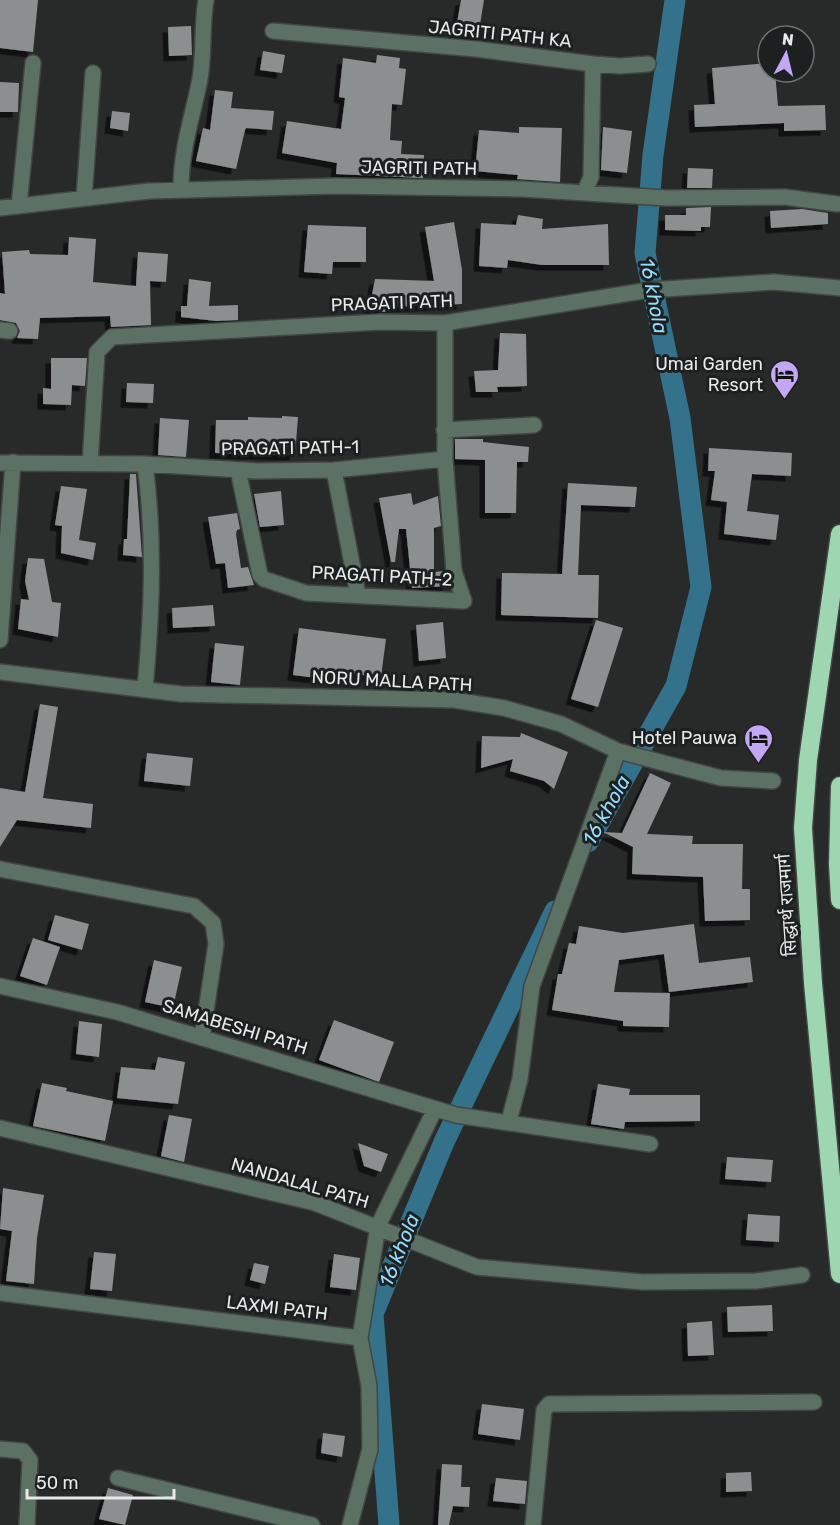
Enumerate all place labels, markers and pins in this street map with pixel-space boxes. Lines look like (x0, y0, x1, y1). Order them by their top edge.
place label: Umai Garden Resort (655, 353, 763, 396)
hotel icon: Umai Garden Resort (768, 358, 800, 400)
hotel icon: Hotel Pauwa (742, 722, 774, 764)
place label: Hotel Pauwa (632, 727, 737, 749)

